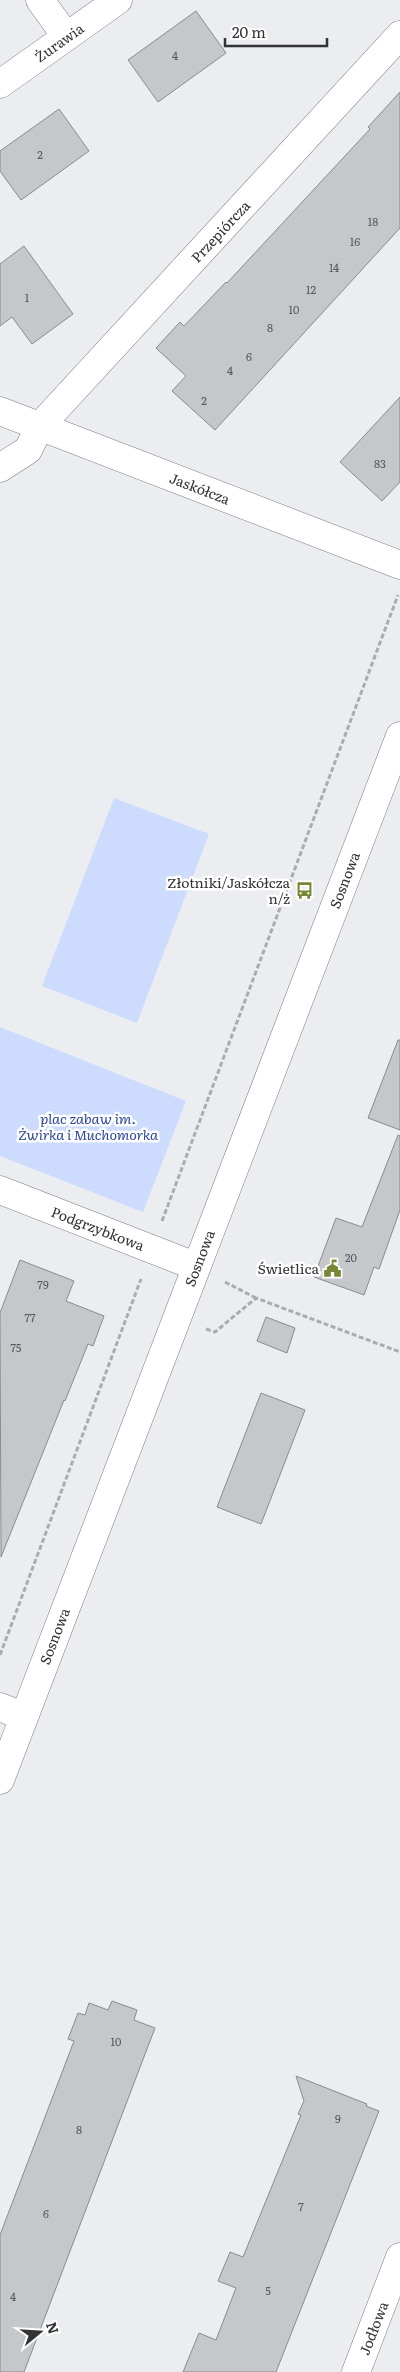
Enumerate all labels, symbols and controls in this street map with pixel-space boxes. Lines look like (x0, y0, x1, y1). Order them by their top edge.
scale bar (225, 15, 328, 47)
street label: Żurawia (30, 18, 88, 66)
text: 20 m (232, 20, 266, 43)
house number: 4 (172, 47, 178, 63)
house number: 2 (37, 146, 43, 162)
street label: Przepiórcza (186, 195, 254, 266)
house number: 18 (368, 213, 378, 229)
house number: 16 (350, 233, 360, 249)
house number: 14 (329, 259, 339, 275)
house number: 12 (306, 281, 316, 297)
house number: 1 (25, 289, 30, 305)
house number: 10 (289, 301, 299, 317)
house number: 8 (267, 319, 273, 335)
house number: 6 (246, 348, 252, 364)
house number: 4 (227, 362, 233, 378)
house number: 2 (201, 392, 207, 408)
house number: 83 (374, 455, 386, 471)
street label: Jaskółcza (167, 467, 234, 509)
street label: Sosnowa (324, 848, 364, 911)
place label: Złotniki/Jaskółcza n/ż (167, 872, 290, 908)
bus stop icon: Złotniki/Jaskółcza n/ż (294, 880, 314, 900)
park label: plac zabaw im. Żwirka i Muchomorka (18, 1108, 158, 1144)
street label: Podgrzybkowa (48, 1201, 148, 1255)
street label: Sosnowa (179, 1226, 219, 1289)
house number: 20 (345, 1249, 357, 1265)
place label: Świetlica (257, 1258, 319, 1278)
public building icon: Świetlica (323, 1258, 343, 1278)
house number: 79 (37, 1276, 49, 1292)
house number: 77 (24, 1309, 36, 1325)
house number: 75 (11, 1339, 22, 1355)
street label: Sosnowa (34, 1604, 74, 1667)
house number: 10 (111, 2033, 121, 2049)
house number: 9 (335, 2110, 341, 2126)
house number: 8 (76, 2121, 82, 2137)
house number: 7 (298, 2198, 304, 2214)
house number: 6 (43, 2205, 49, 2221)
house number: 5 (265, 2282, 271, 2298)
house number: 4 (10, 2288, 16, 2304)
street label: Jodłowa (354, 2298, 393, 2358)
north arrow (15, 2307, 65, 2357)
text: N (42, 2319, 65, 2337)

